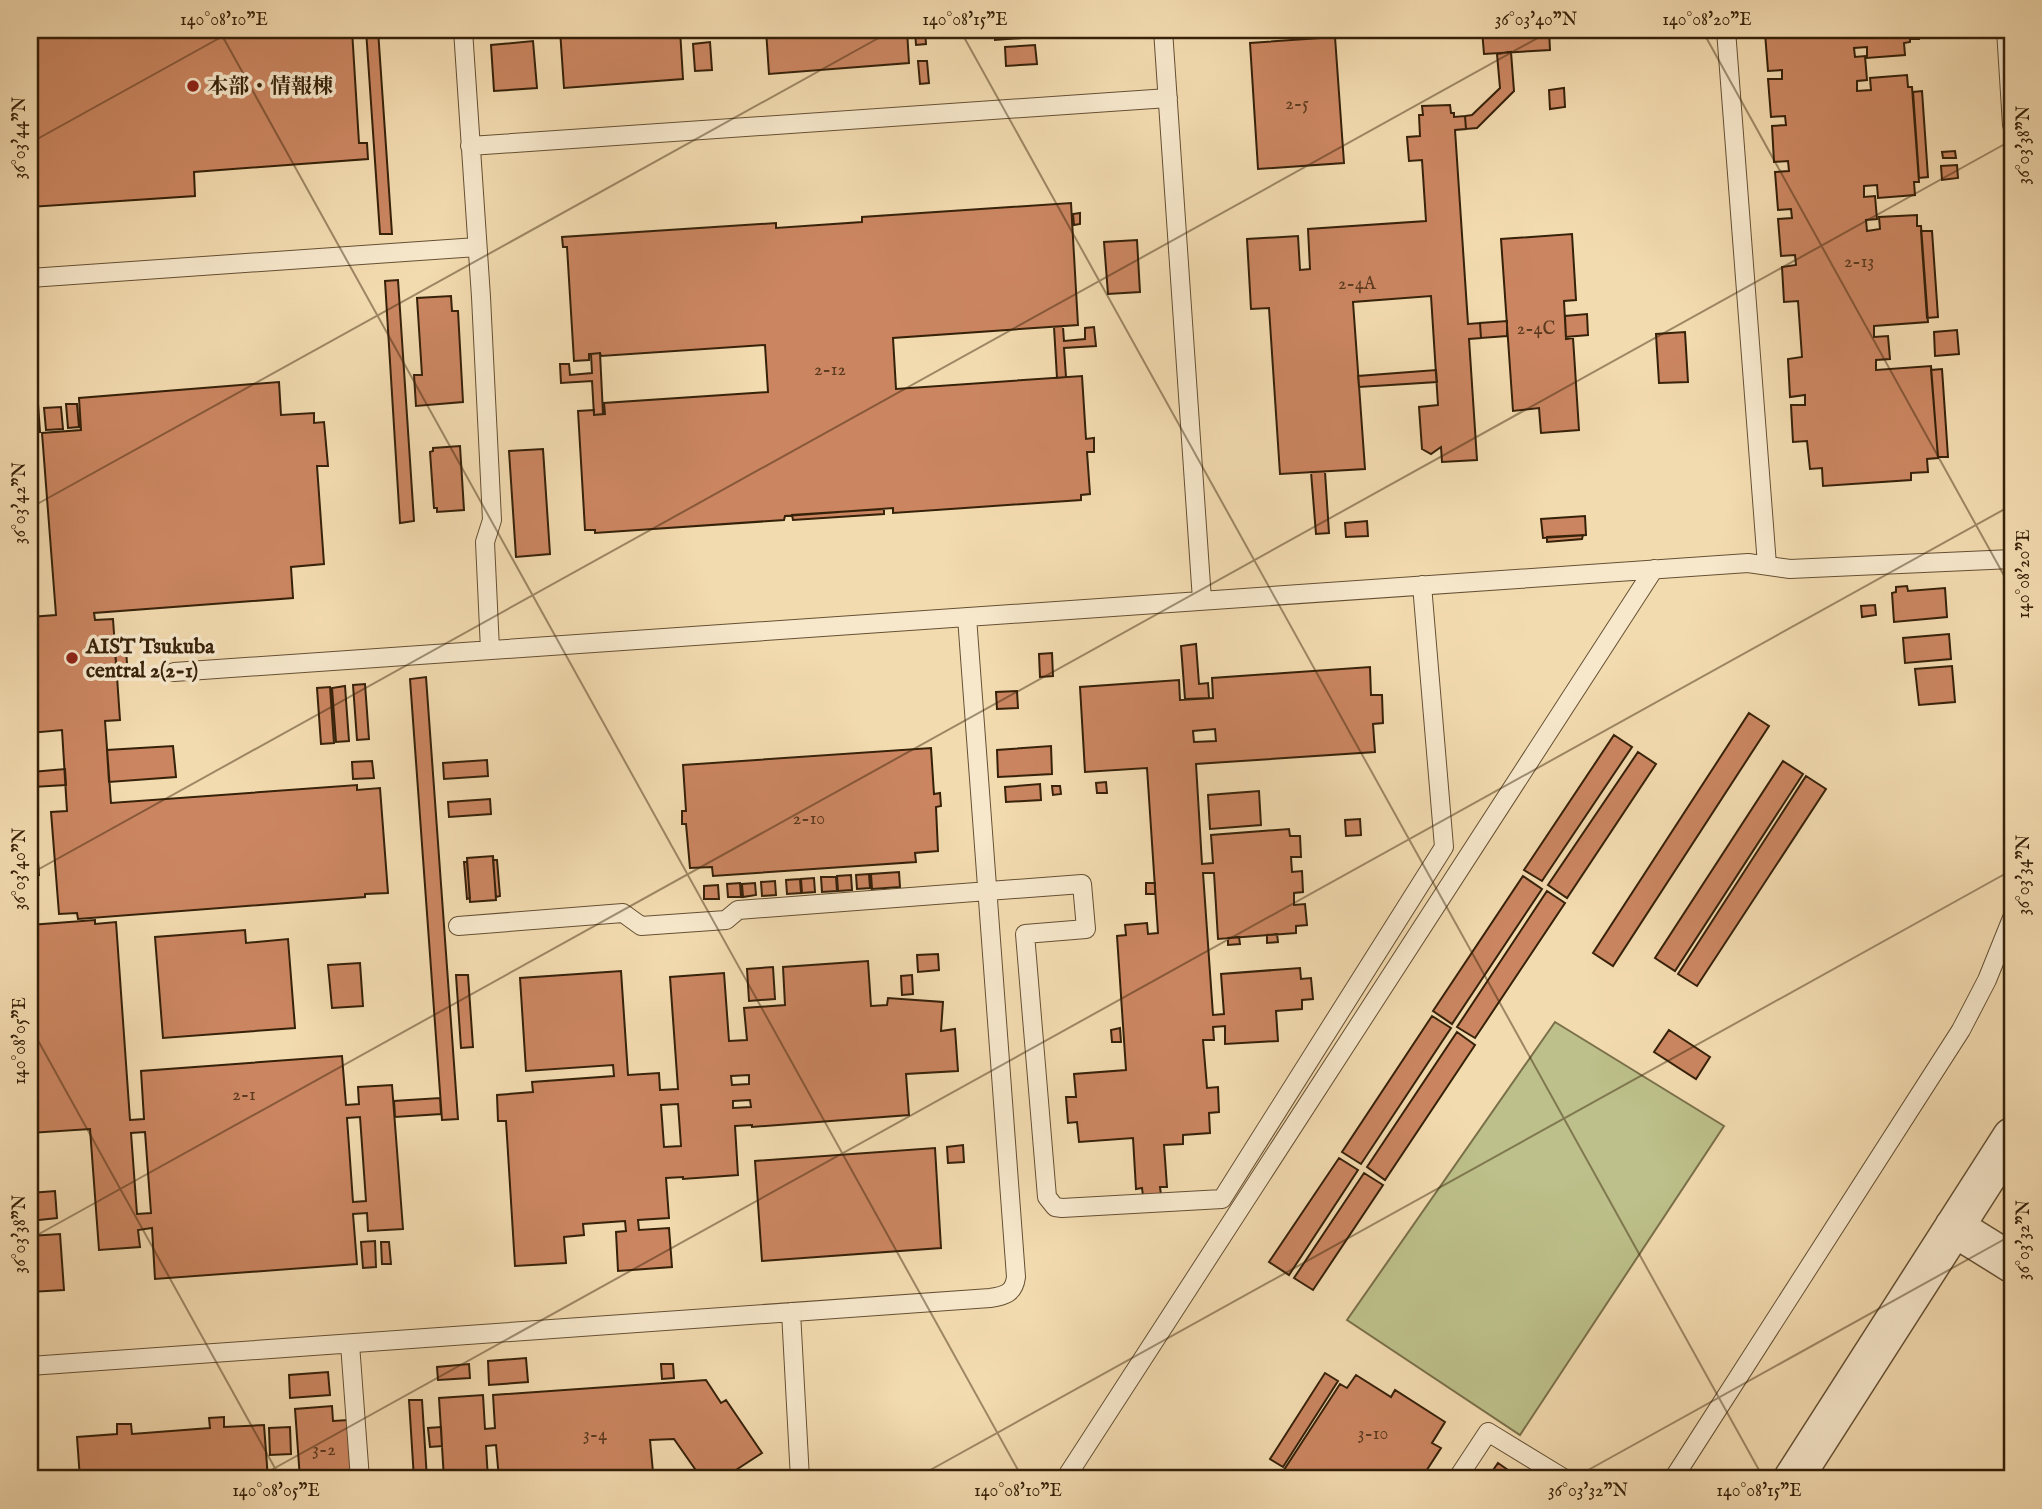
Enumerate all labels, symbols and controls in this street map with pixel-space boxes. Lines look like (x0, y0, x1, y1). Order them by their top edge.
text: 140°08'10"E (180, 9, 268, 32)
text: 140°08'15"E (922, 9, 1008, 32)
text: 36°03'40"N (1495, 9, 1578, 32)
text: 140°08'20"E (1662, 9, 1752, 32)
place label: 本部・情報棟 (207, 74, 333, 101)
marker: 本部・情報棟 (185, 78, 201, 94)
house number: 2-5 (1285, 93, 1309, 116)
text: 36°03'44"N (9, 96, 32, 179)
text: 36°03'38"N (2013, 105, 2036, 184)
house number: 2-13 (1844, 251, 1874, 274)
house number: 2-4A (1338, 273, 1377, 296)
house number: 2-4C (1517, 318, 1555, 341)
house number: 2-12 (814, 359, 846, 382)
text: 36°03'42"N (9, 461, 32, 544)
text: 140°08'20"E (2013, 529, 2036, 619)
place label: AIST Tsukuba central 2(2-1) (85, 634, 215, 685)
marker: AIST Tsukuba central 2(2-1) (64, 650, 80, 666)
house number: 2-10 (793, 808, 825, 831)
text: 36°03'40"N (9, 827, 32, 910)
text: 36°03'34"N (2013, 834, 2036, 915)
text: 140°08'05"E (9, 997, 32, 1085)
house number: 2-1 (232, 1084, 256, 1107)
text: 36°03'38"N (9, 1194, 32, 1273)
text: 36°03'32"N (2013, 1199, 2036, 1280)
house number: 3-10 (1358, 1423, 1388, 1446)
house number: 3-4 (583, 1424, 607, 1447)
house number: 3-2 (312, 1439, 336, 1462)
text: 140°08'05"E (232, 1480, 320, 1503)
text: 140°08'10"E (974, 1480, 1062, 1503)
text: 36°03'32"N (1548, 1480, 1629, 1503)
text: 140°08'15"E (1716, 1480, 1802, 1503)

